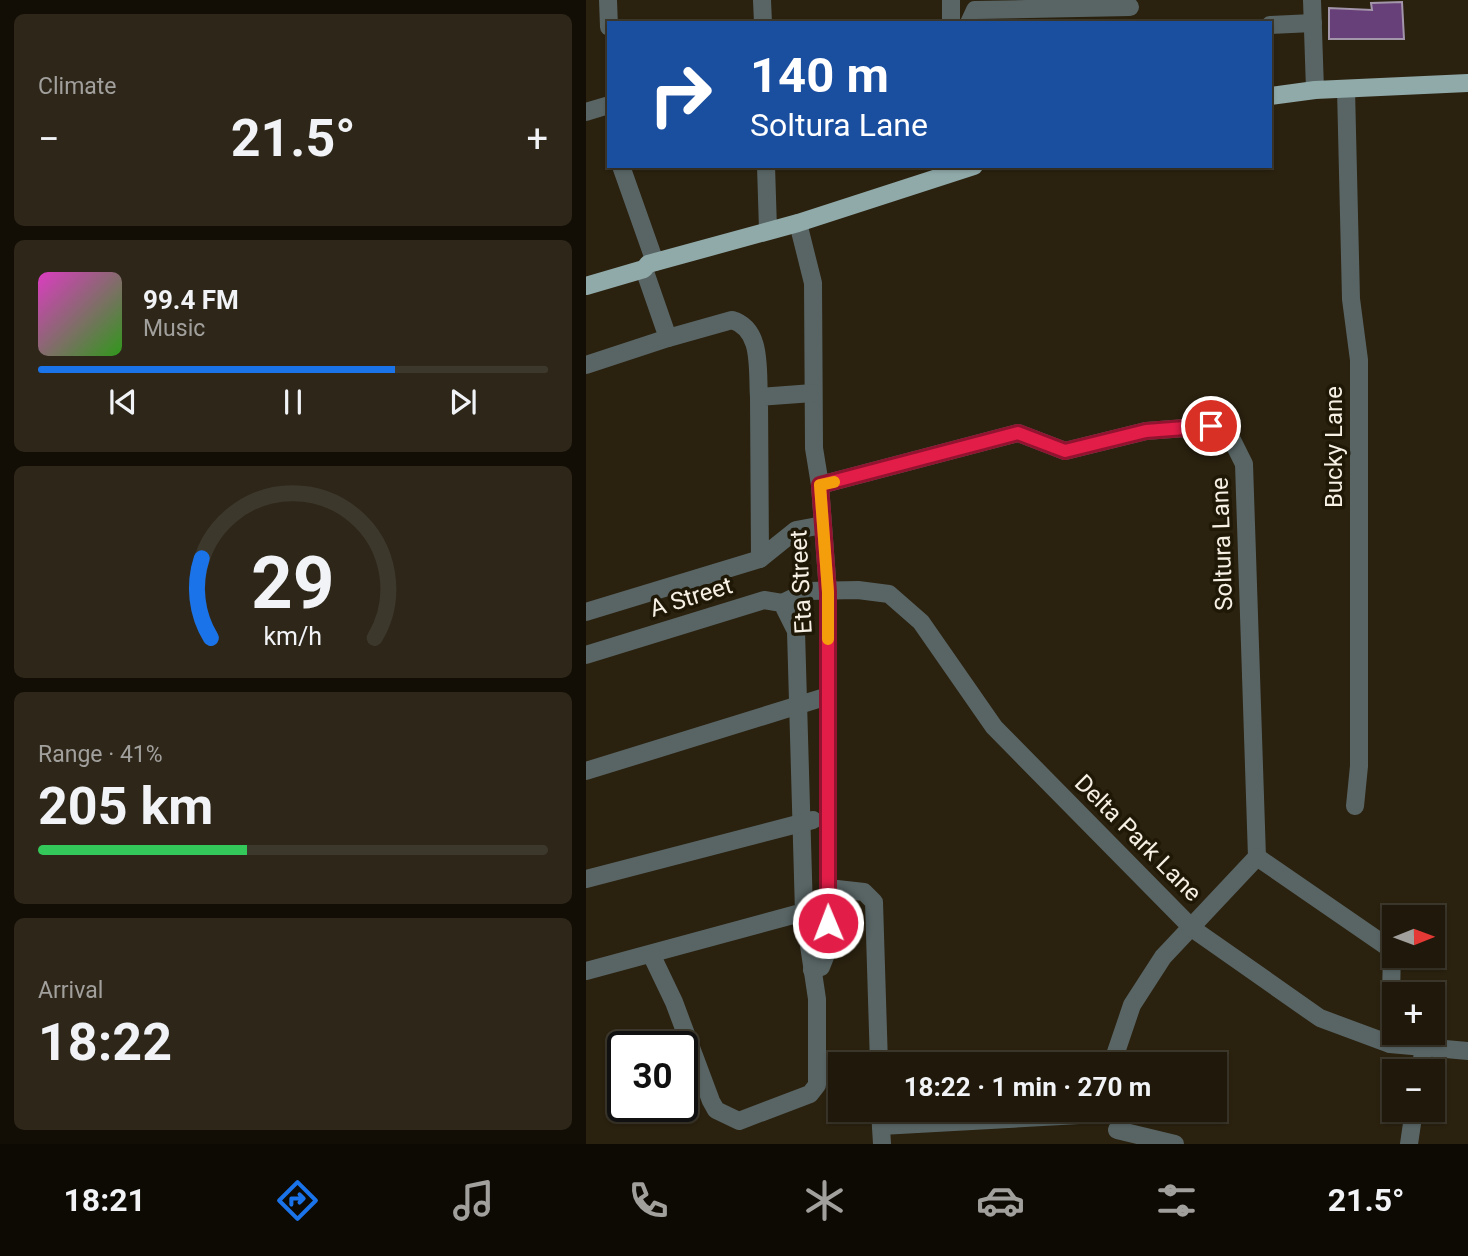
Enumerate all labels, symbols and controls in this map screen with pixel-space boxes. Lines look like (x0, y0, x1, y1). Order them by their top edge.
text: 140 m (750, 47, 889, 104)
icon: right (635, 49, 726, 140)
text: Climate (38, 73, 117, 100)
text: Soltura Lane (750, 106, 928, 144)
text: 21.5° (231, 108, 356, 169)
text: − (38, 117, 60, 161)
text: + (526, 117, 548, 161)
text: 99.4 FM (143, 285, 239, 315)
text: Music (143, 315, 205, 342)
icon: previous (104, 383, 142, 421)
icon: pause (274, 383, 312, 421)
icon: next (444, 383, 482, 421)
street label: Bucky Lane (1320, 386, 1348, 508)
pin (1181, 396, 1241, 456)
icon: arrive (1192, 407, 1230, 445)
street label: Soltura Lane (1206, 477, 1238, 611)
street label: Eta Street (784, 529, 818, 635)
text: 29 (251, 540, 335, 626)
street label: A Street (646, 571, 736, 623)
text: km/h (264, 622, 322, 651)
text: Range · 41% (38, 741, 163, 768)
street label: Delta Park Lane (1069, 769, 1207, 907)
text: 205 km (38, 776, 213, 837)
position arrow (791, 886, 865, 960)
north arrow (1382, 905, 1445, 968)
map controls (1382, 905, 1445, 1122)
text: Arrival (38, 977, 103, 1004)
button: + (1382, 982, 1445, 1045)
text: 18:22 (38, 1012, 172, 1073)
speed limit sign: 30 (607, 1031, 698, 1122)
button: − (1382, 1059, 1445, 1122)
text: 18:22 · 1 min · 270 m (904, 1072, 1151, 1102)
icon: directions (273, 1176, 322, 1225)
icon: music (449, 1176, 498, 1225)
icon: phone (624, 1176, 673, 1225)
icon: climate (800, 1176, 849, 1225)
icon: car (976, 1176, 1025, 1225)
icon: filters (1152, 1176, 1201, 1225)
text: 18:21 (63, 1181, 146, 1219)
text: 21.5° (1328, 1181, 1404, 1219)

